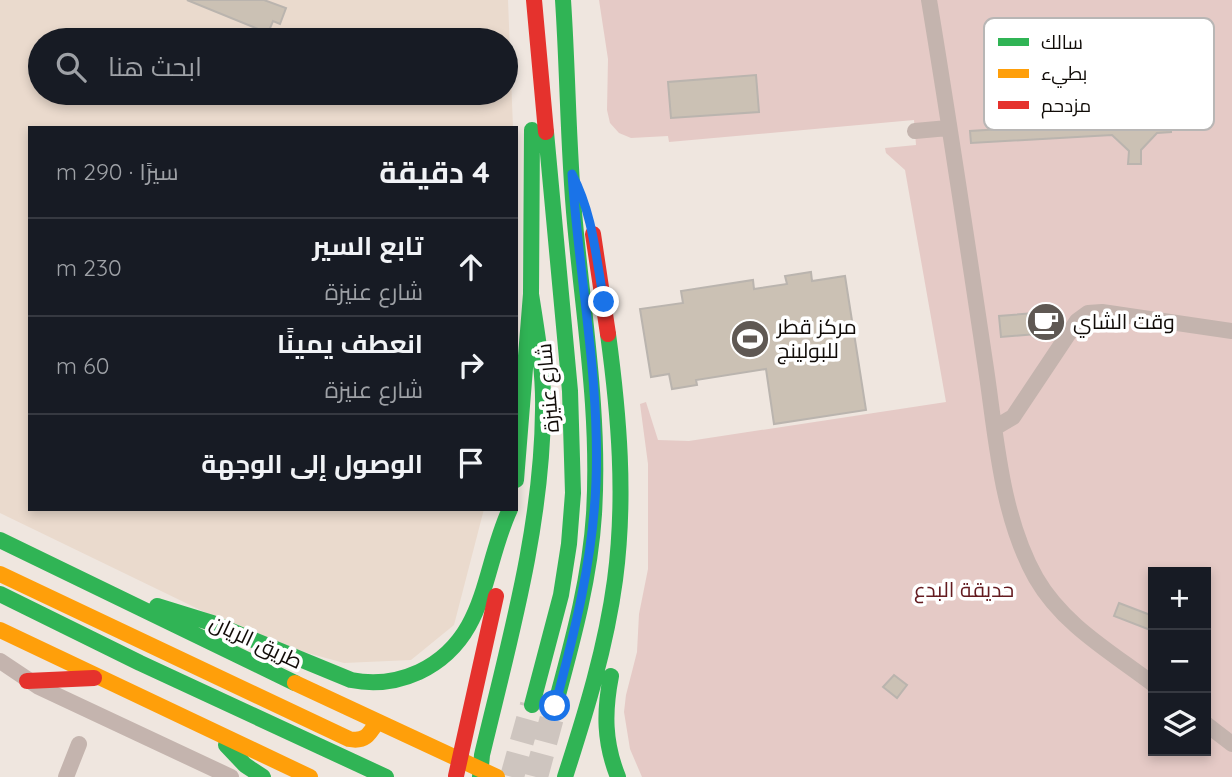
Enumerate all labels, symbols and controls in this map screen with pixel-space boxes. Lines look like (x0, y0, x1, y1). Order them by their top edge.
legend (984, 18, 1214, 130)
search box (28, 28, 518, 105)
text: سالك (1041, 30, 1083, 54)
icon: search (52, 48, 90, 86)
text: ابحث هنا (108, 50, 202, 83)
text: بطيء (1041, 61, 1087, 88)
text: مزدحم (1041, 93, 1091, 119)
text: 4 دقيقة (379, 153, 490, 191)
text: سيرًا · 290 m (56, 157, 178, 186)
text: تابع السير (312, 229, 423, 262)
icon: ahead (452, 248, 490, 286)
text: 230 m (56, 253, 122, 282)
text: شارع عنيزة (325, 277, 423, 306)
route end (588, 286, 619, 317)
cafe icon: وقت الشاي (1025, 301, 1067, 343)
place label: وقت الشاي (1073, 308, 1175, 338)
place label: مركز قطر للبولينج (776, 313, 857, 365)
sports icon: مركز قطر للبولينج (729, 318, 771, 360)
text: انعطف يمينًا (277, 327, 423, 360)
street label: شارع عنيزة (530, 342, 566, 434)
icon: right (452, 346, 490, 384)
text: 60 m (56, 351, 109, 380)
text: شارع عنيزة (325, 375, 423, 404)
icon: arrive (452, 444, 490, 482)
text: الوصول إلى الوجهة (201, 447, 423, 480)
map controls (1148, 567, 1211, 756)
button: + (1148, 567, 1211, 630)
park label: حديقة البدع (914, 576, 1014, 604)
street label: طريق الريان (206, 608, 307, 675)
button: − (1148, 630, 1211, 693)
route start (539, 690, 570, 721)
button: layers (1148, 693, 1211, 756)

